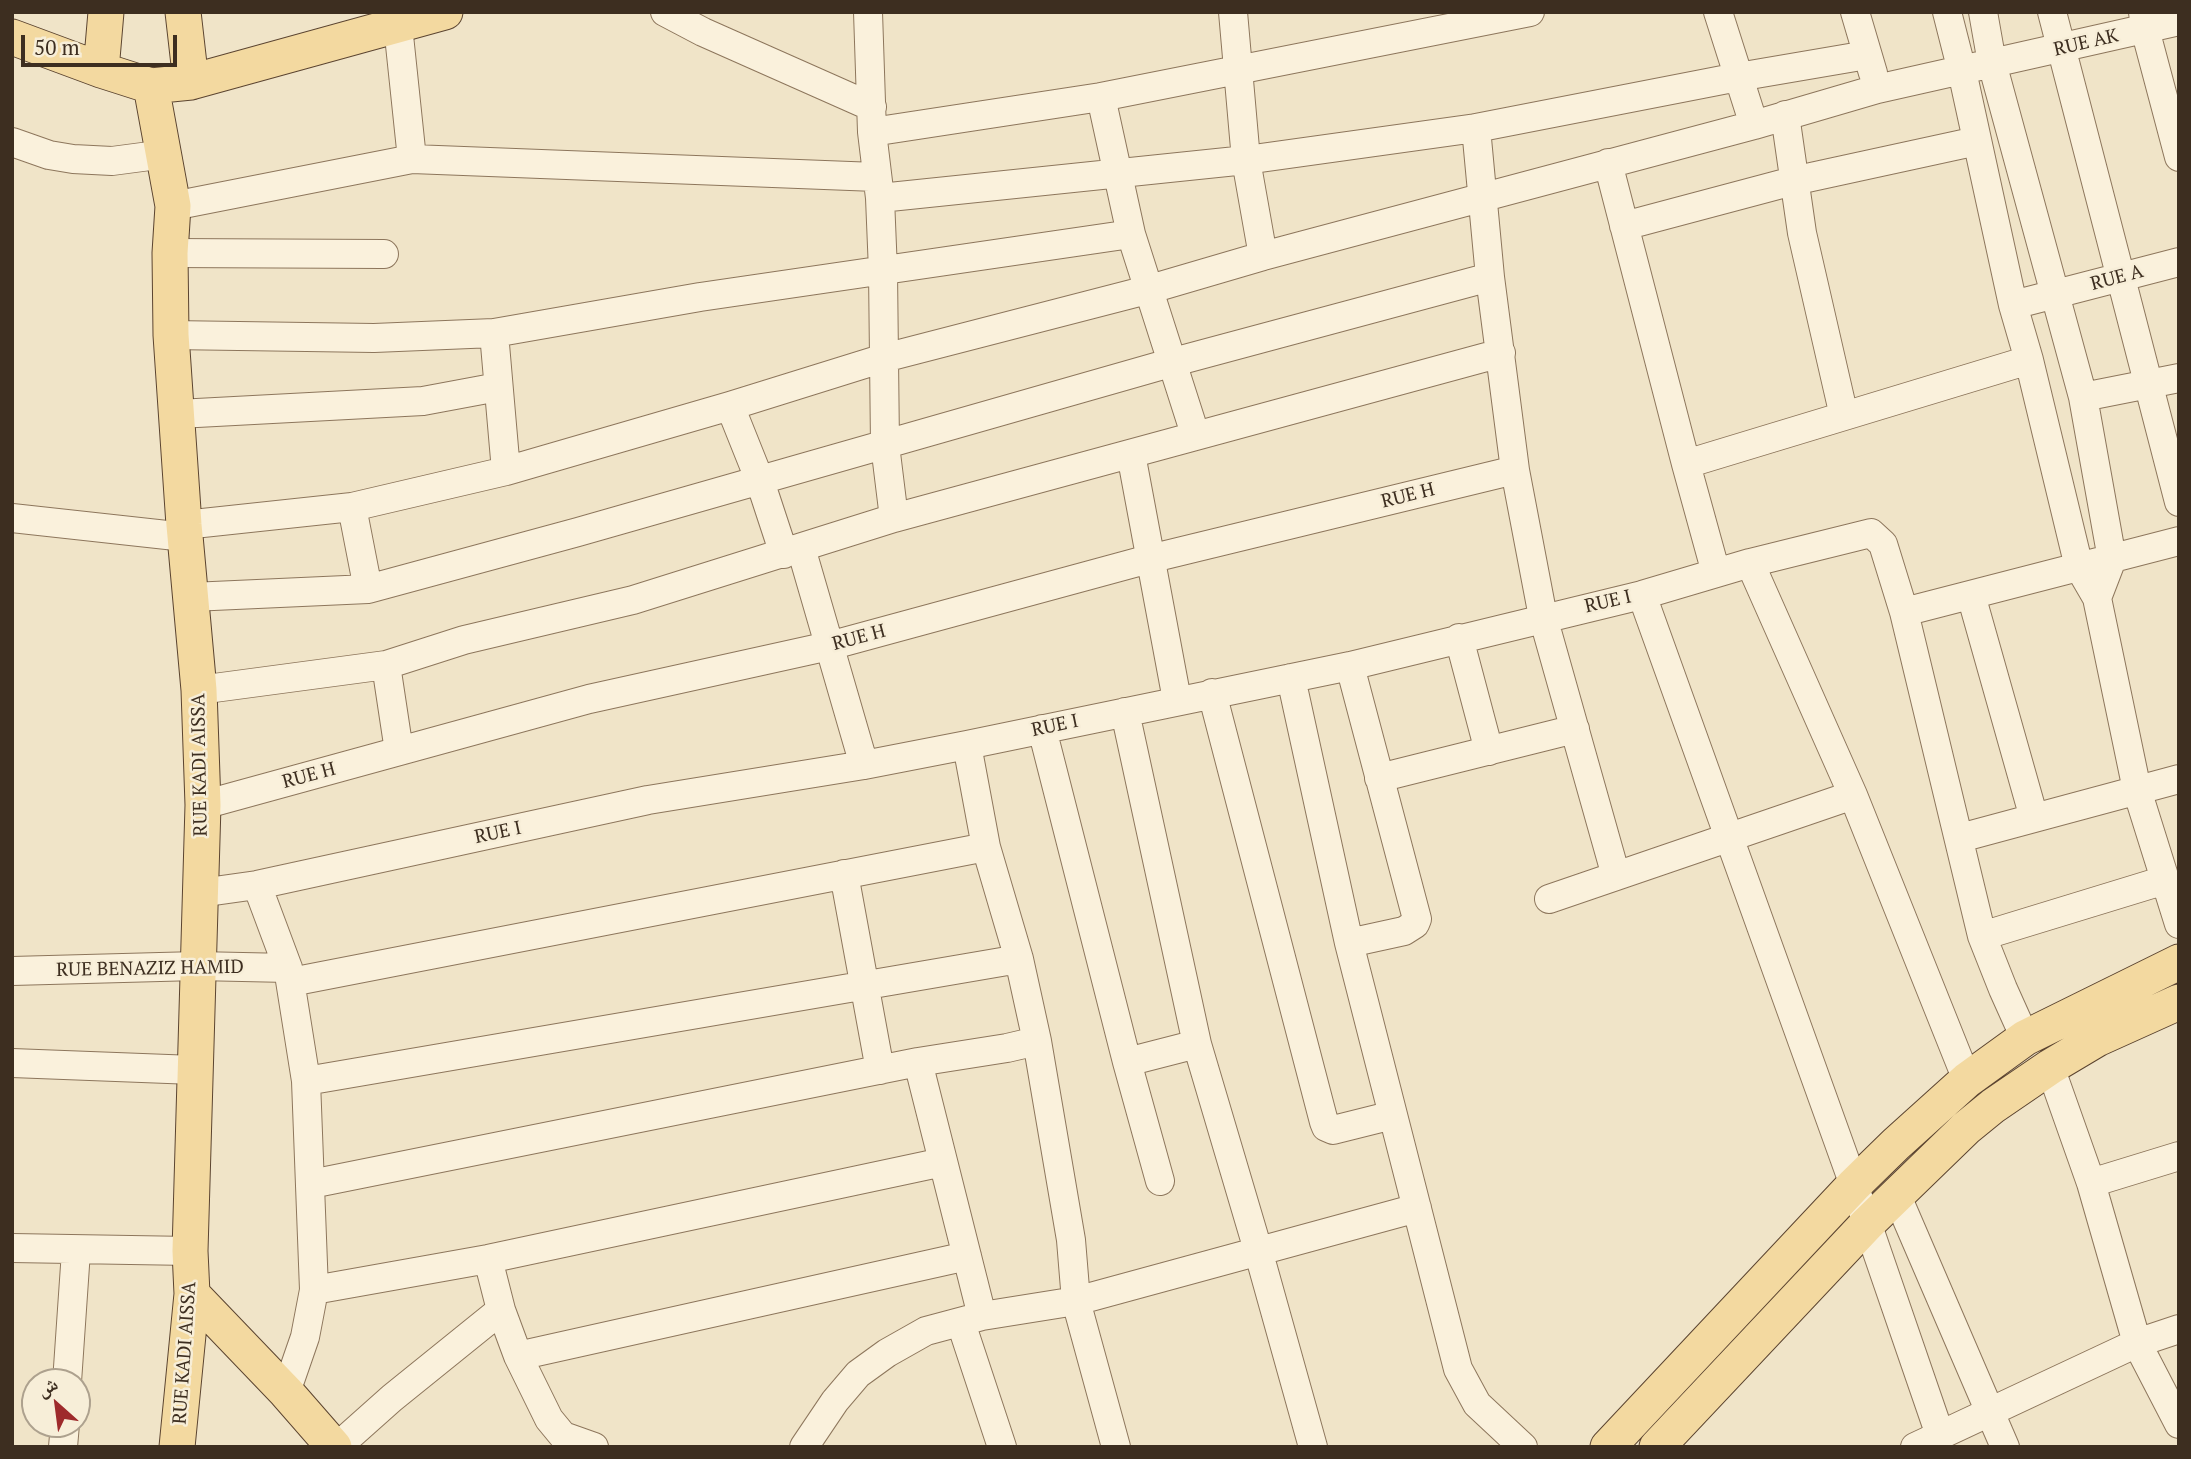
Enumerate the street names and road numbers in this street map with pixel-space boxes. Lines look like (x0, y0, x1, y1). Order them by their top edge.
street label: RUE AK (2051, 24, 2121, 62)
street label: RUE A (2088, 260, 2146, 296)
street label: RUE H (1379, 478, 1437, 514)
street label: RUE I (1582, 586, 1634, 618)
street label: RUE H (830, 620, 888, 656)
street label: RUE KADI AISSA (187, 693, 213, 837)
street label: RUE I (1030, 710, 1080, 742)
street label: RUE H (280, 758, 338, 794)
street label: RUE I (473, 817, 523, 849)
street label: RUE BENAZIZ HAMID (56, 956, 244, 982)
street label: RUE KADI AISSA (169, 1281, 201, 1425)

